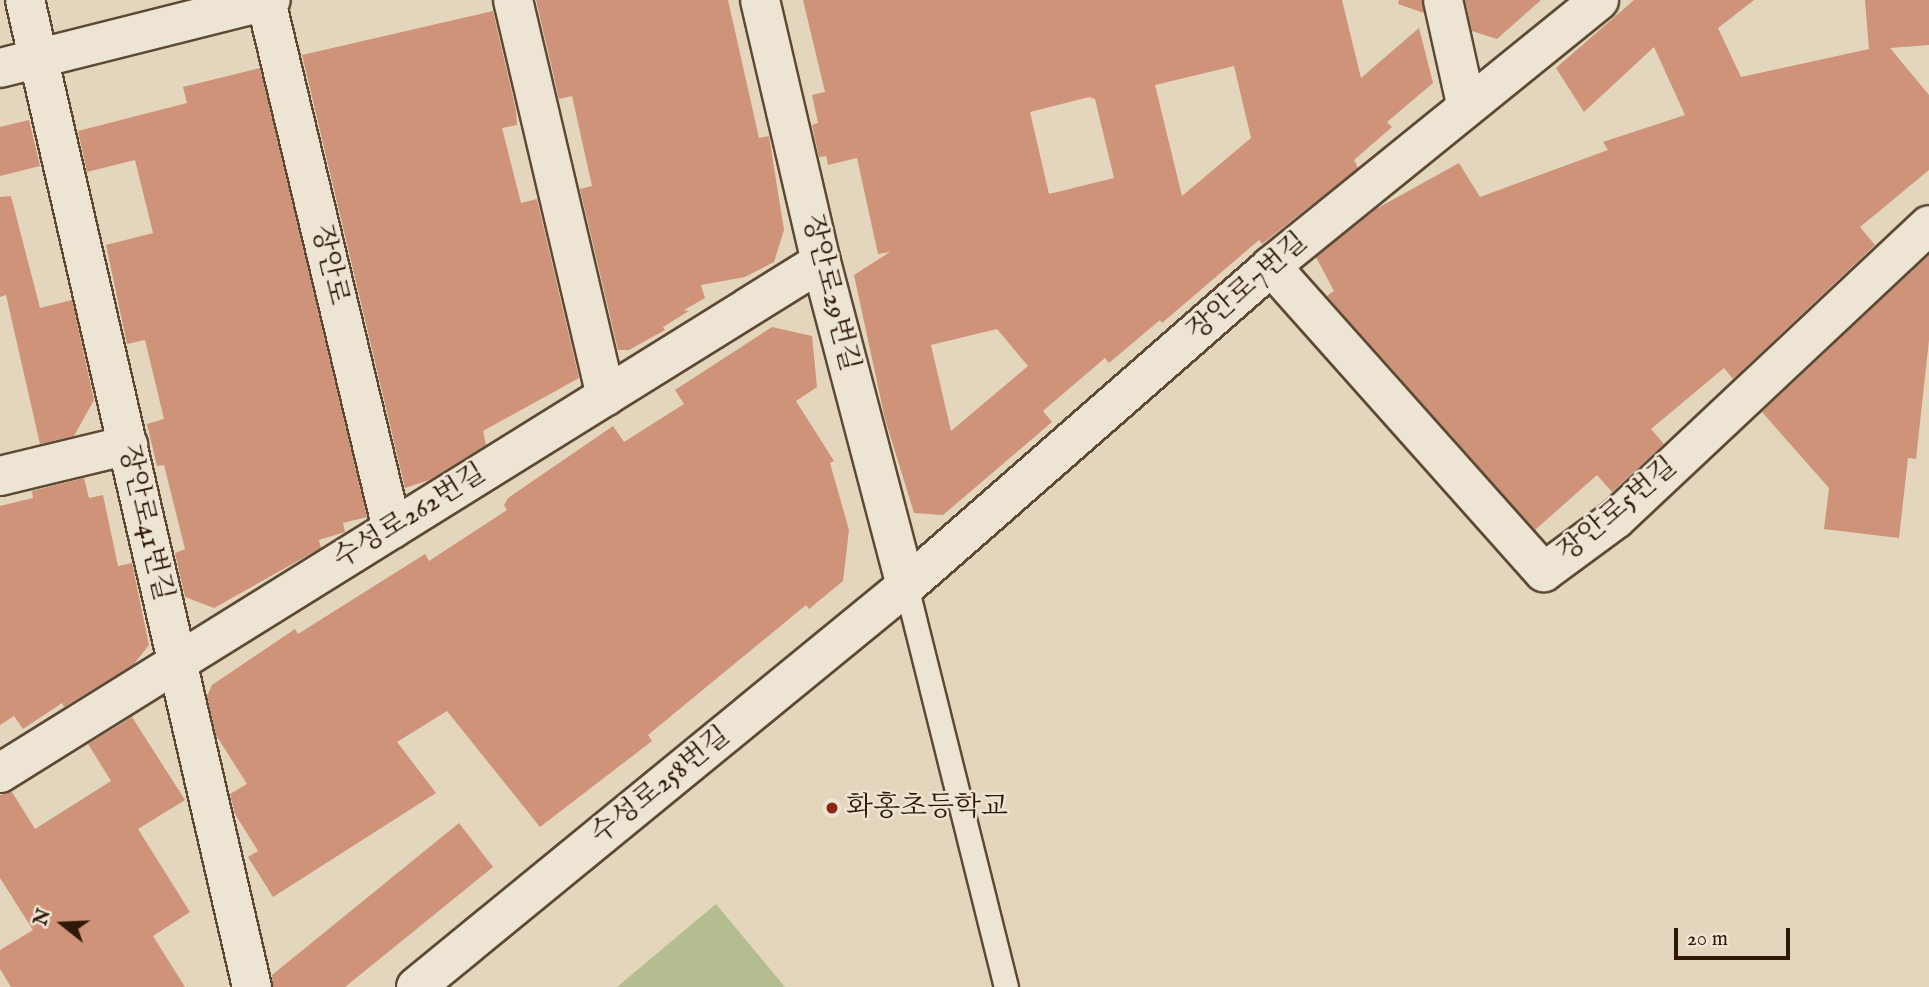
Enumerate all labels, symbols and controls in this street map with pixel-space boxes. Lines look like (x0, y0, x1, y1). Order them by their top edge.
street label: 장안로29번길 (794, 211, 866, 375)
street label: 장안로 (304, 222, 354, 308)
street label: 장안로7번길 (1181, 226, 1315, 348)
street label: 장안로41번길 (111, 442, 179, 604)
street label: 장안로5번길 (1552, 450, 1684, 570)
street label: 수성로262번길 (328, 457, 492, 577)
street label: 수성로258번길 (585, 720, 737, 852)
place label: 화홍초등학교 (846, 791, 1008, 825)
marker: 화홍초등학교 (824, 800, 840, 816)
north arrow (28, 889, 98, 959)
text: N (29, 906, 57, 929)
scale bar (1677, 914, 1792, 958)
text: 20 m (1687, 926, 1728, 953)

